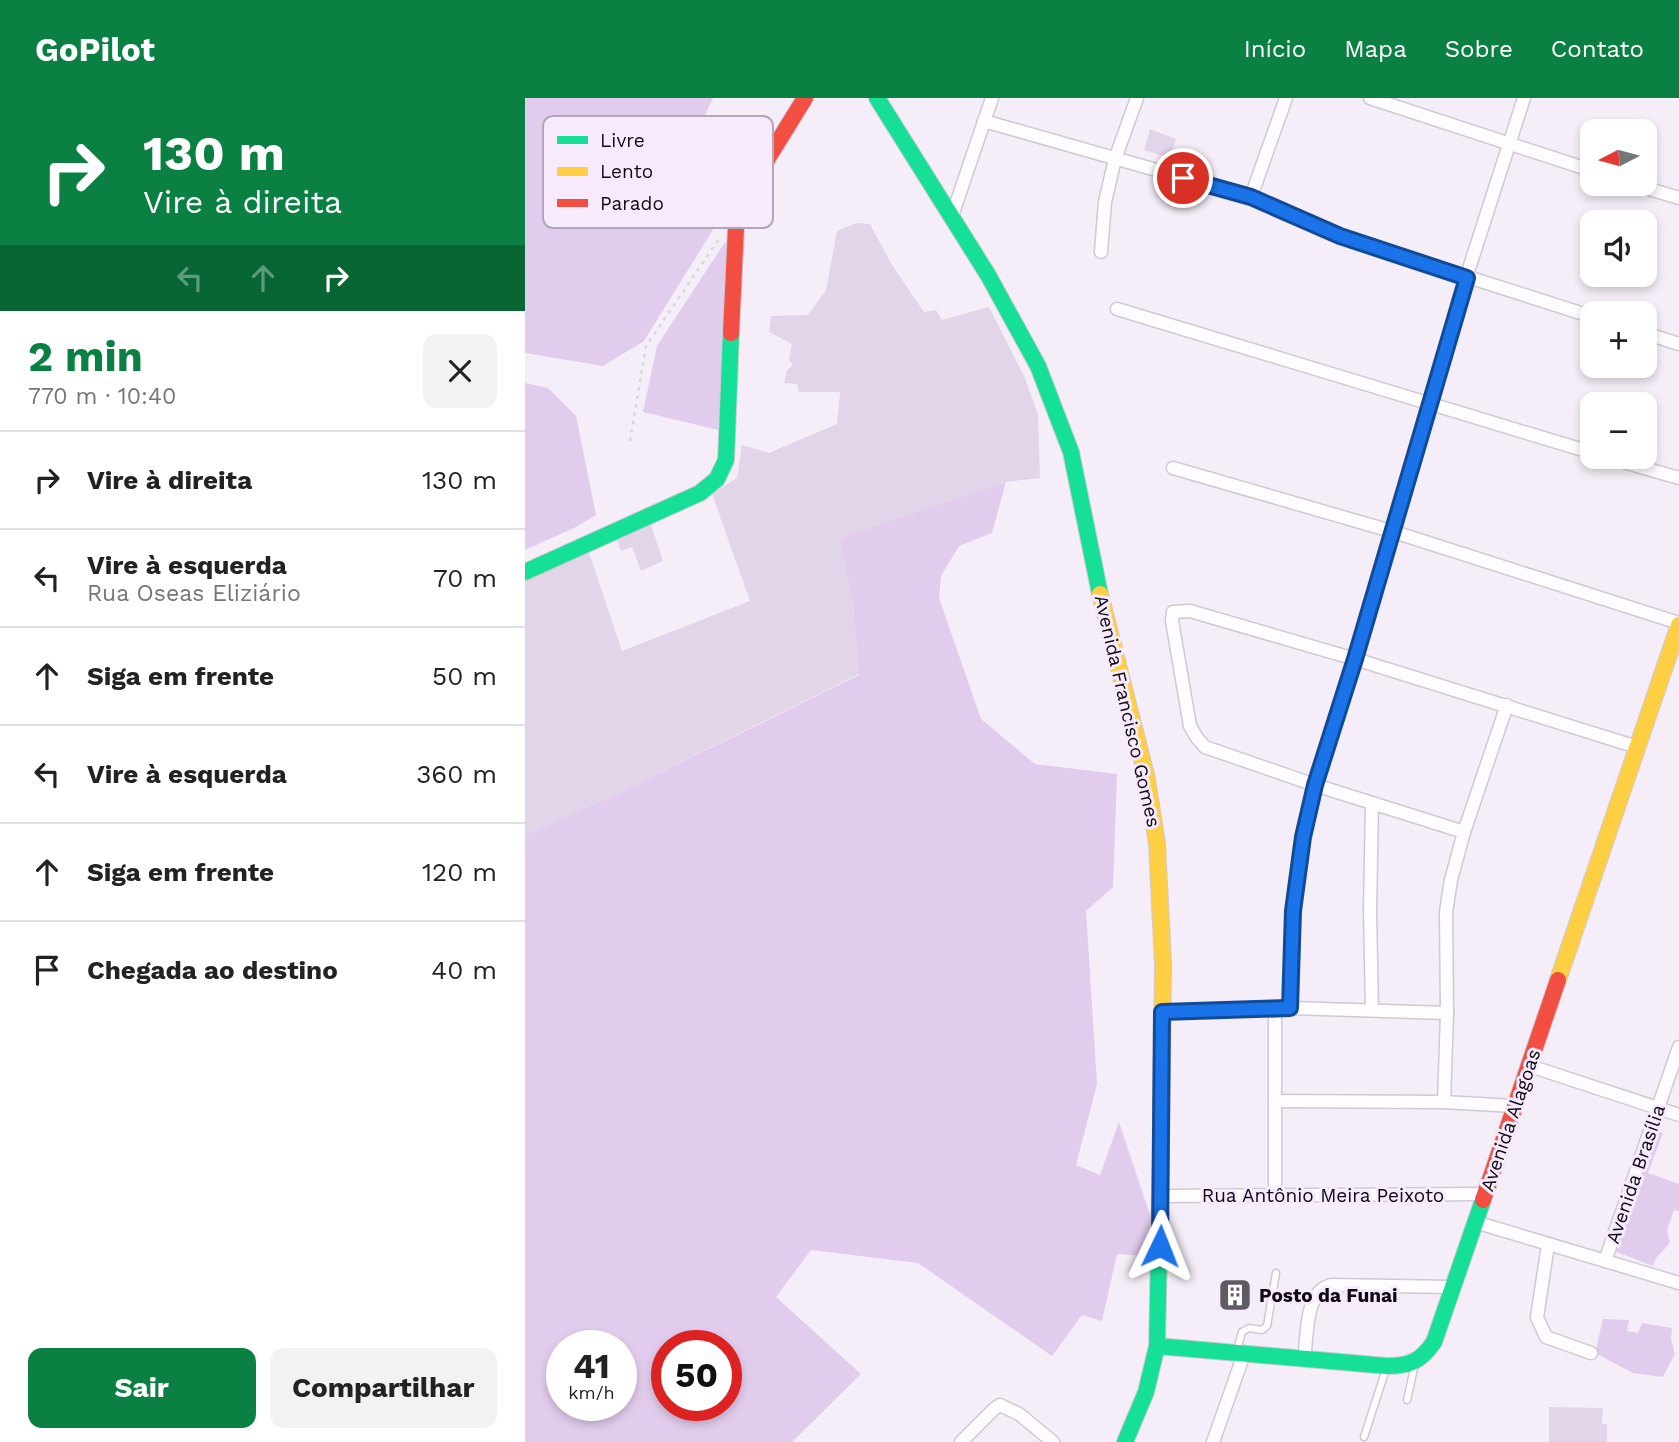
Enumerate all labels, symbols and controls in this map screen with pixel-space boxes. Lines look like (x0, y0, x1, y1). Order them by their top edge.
text: GoPilot (35, 30, 155, 69)
text: Início (1244, 35, 1306, 63)
text: Mapa (1344, 35, 1407, 63)
text: Sobre (1445, 35, 1513, 63)
text: Contato (1551, 35, 1644, 63)
legend (543, 116, 773, 228)
north arrow (1580, 119, 1657, 196)
map controls (1580, 119, 1657, 469)
text: 130 m (143, 124, 285, 182)
icon: right (28, 126, 119, 217)
text: Livre (600, 129, 645, 152)
pin (1153, 148, 1213, 208)
icon: arrive (1164, 159, 1202, 197)
text: Lento (600, 160, 653, 183)
text: Vire à direita (143, 183, 342, 221)
text: Parado (600, 192, 664, 215)
button: sound (1580, 210, 1657, 287)
icon: left (171, 259, 209, 297)
icon: ahead (244, 259, 282, 297)
icon: right (317, 259, 355, 297)
button: + (1580, 301, 1657, 378)
text: 2 min (28, 332, 143, 381)
button: close (423, 334, 497, 408)
text: 770 m · 10:40 (28, 383, 176, 410)
button: − (1580, 392, 1657, 469)
icon: right (28, 461, 66, 499)
text: Vire à direita (87, 465, 252, 495)
text: 130 m (422, 465, 497, 495)
text: Vire à esquerda (87, 550, 287, 580)
icon: left (28, 559, 66, 597)
text: 70 m (433, 563, 497, 593)
text: Rua Oseas Eliziário (87, 580, 301, 607)
street label: Avenida Francisco Gomes (1090, 593, 1165, 829)
icon: ahead (28, 657, 66, 695)
text: Siga em frente (87, 661, 274, 691)
text: 50 m (432, 661, 497, 691)
icon: left (28, 755, 66, 793)
text: Vire à esquerda (87, 759, 287, 789)
text: 360 m (416, 759, 497, 789)
icon: ahead (28, 853, 66, 891)
text: Siga em frente (87, 857, 274, 887)
text: 120 m (422, 857, 497, 887)
icon: arrive (28, 951, 66, 989)
text: Chegada ao destino (87, 955, 338, 985)
text: 40 m (431, 955, 497, 985)
street label: Avenida Alagoas (1475, 1046, 1546, 1194)
street label: Avenida Brasília (1601, 1101, 1670, 1247)
street label: Rua Antônio Meira Peixoto (1202, 1184, 1444, 1207)
position arrow (1123, 1209, 1197, 1283)
building icon: Posto da Funai (1216, 1276, 1254, 1314)
place label: Posto da Funai (1259, 1284, 1398, 1307)
speed limit sign: 50 (651, 1330, 742, 1421)
text: 41 (573, 1345, 610, 1387)
button: Sair (28, 1348, 256, 1428)
button: Compartilhar (270, 1348, 497, 1428)
text: km/h (568, 1382, 615, 1403)

